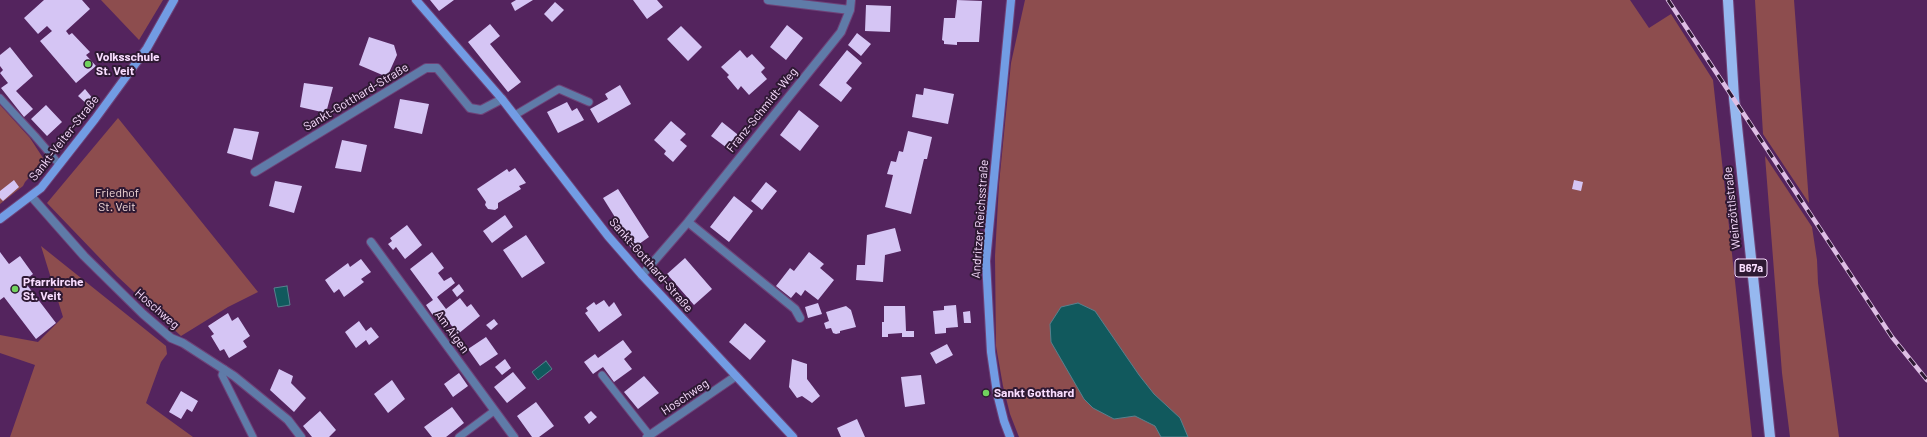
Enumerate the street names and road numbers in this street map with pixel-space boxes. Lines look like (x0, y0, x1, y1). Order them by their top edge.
street label: Sankt-Gotthard-Straße (301, 60, 411, 134)
street label: Franz-Schmidt-Weg (723, 65, 801, 155)
street label: Sankt-Veiter-Straße (26, 92, 102, 184)
street label: Andritzer Reichsstraße (969, 159, 991, 279)
street label: Weinzöttlstraße (1721, 166, 1743, 250)
street label: Sankt-Gotthard-Straße (606, 215, 696, 315)
road number: B67a (1735, 259, 1767, 277)
street label: Hoschweg (132, 286, 182, 332)
street label: Am Aigen (432, 308, 472, 356)
street label: Hoschweg (659, 376, 711, 418)

